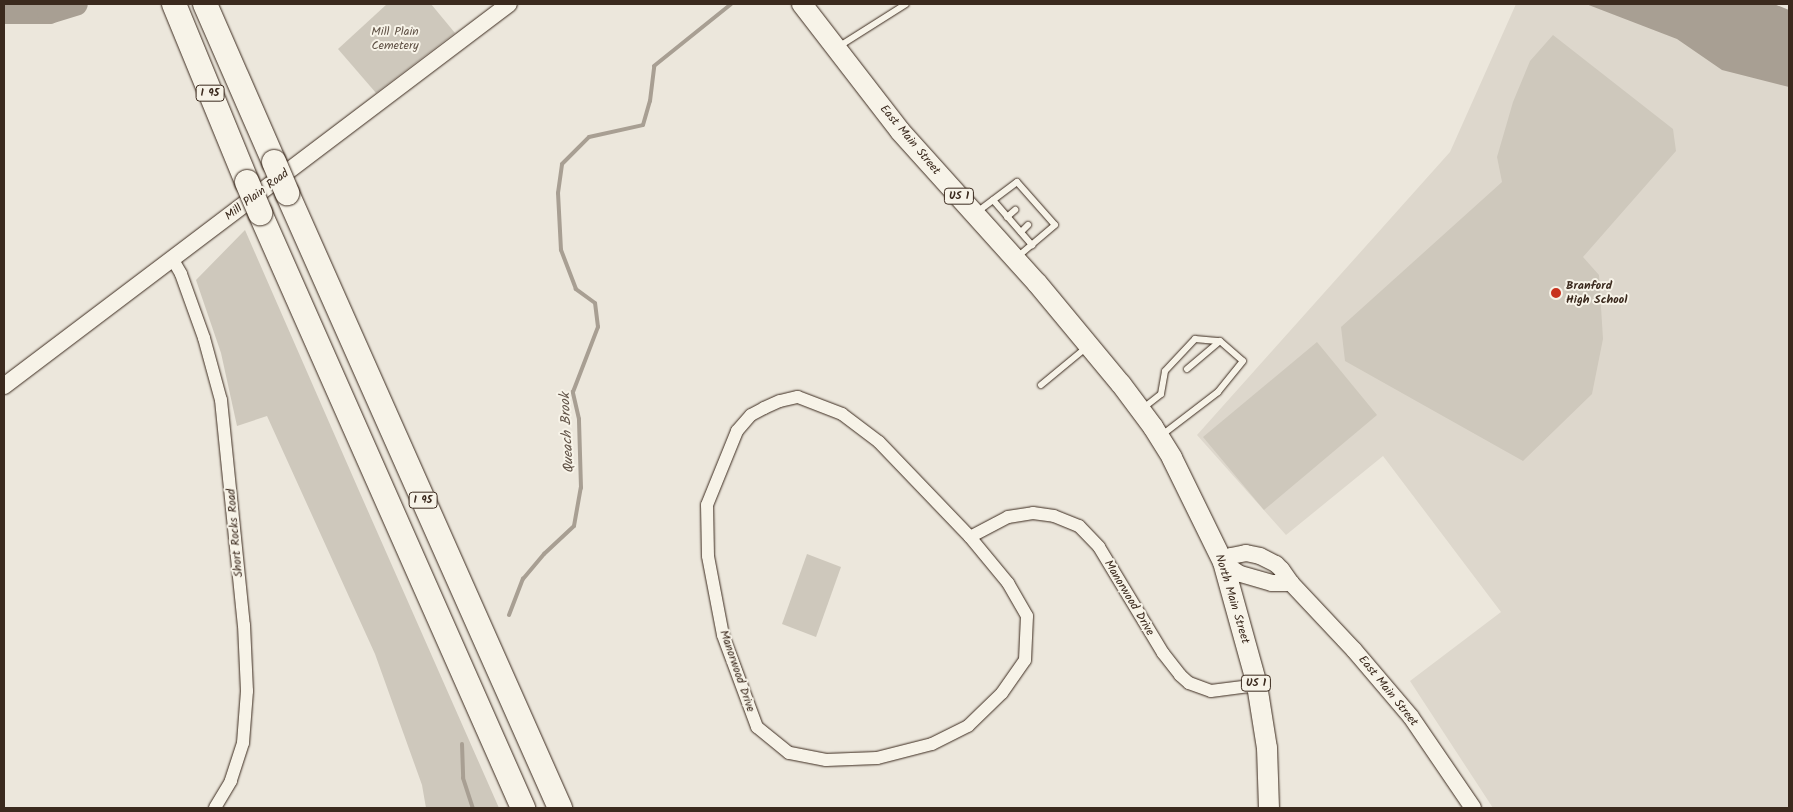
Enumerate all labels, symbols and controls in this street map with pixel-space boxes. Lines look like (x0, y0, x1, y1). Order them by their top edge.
park label: Mill Plain Cemetery (371, 25, 419, 53)
road number: I 95 (195, 85, 225, 102)
street label: East Main Street (877, 102, 943, 178)
street label: Mill Plain Road (222, 166, 292, 224)
road number: US 1 (943, 188, 975, 205)
place label: Branford High School (1566, 279, 1627, 307)
marker: Branford High School (1550, 287, 1562, 299)
water label: Queach Brook (556, 392, 578, 474)
street label: Short Rocks Road (224, 488, 246, 578)
road number: I 95 (408, 492, 438, 508)
street label: North Main Street (1212, 552, 1252, 646)
street label: Manorwood Drive (1101, 558, 1157, 638)
street label: Manorwood Drive (716, 628, 758, 714)
street label: East Main Street (1355, 653, 1421, 729)
road number: US 1 (1240, 674, 1272, 691)

